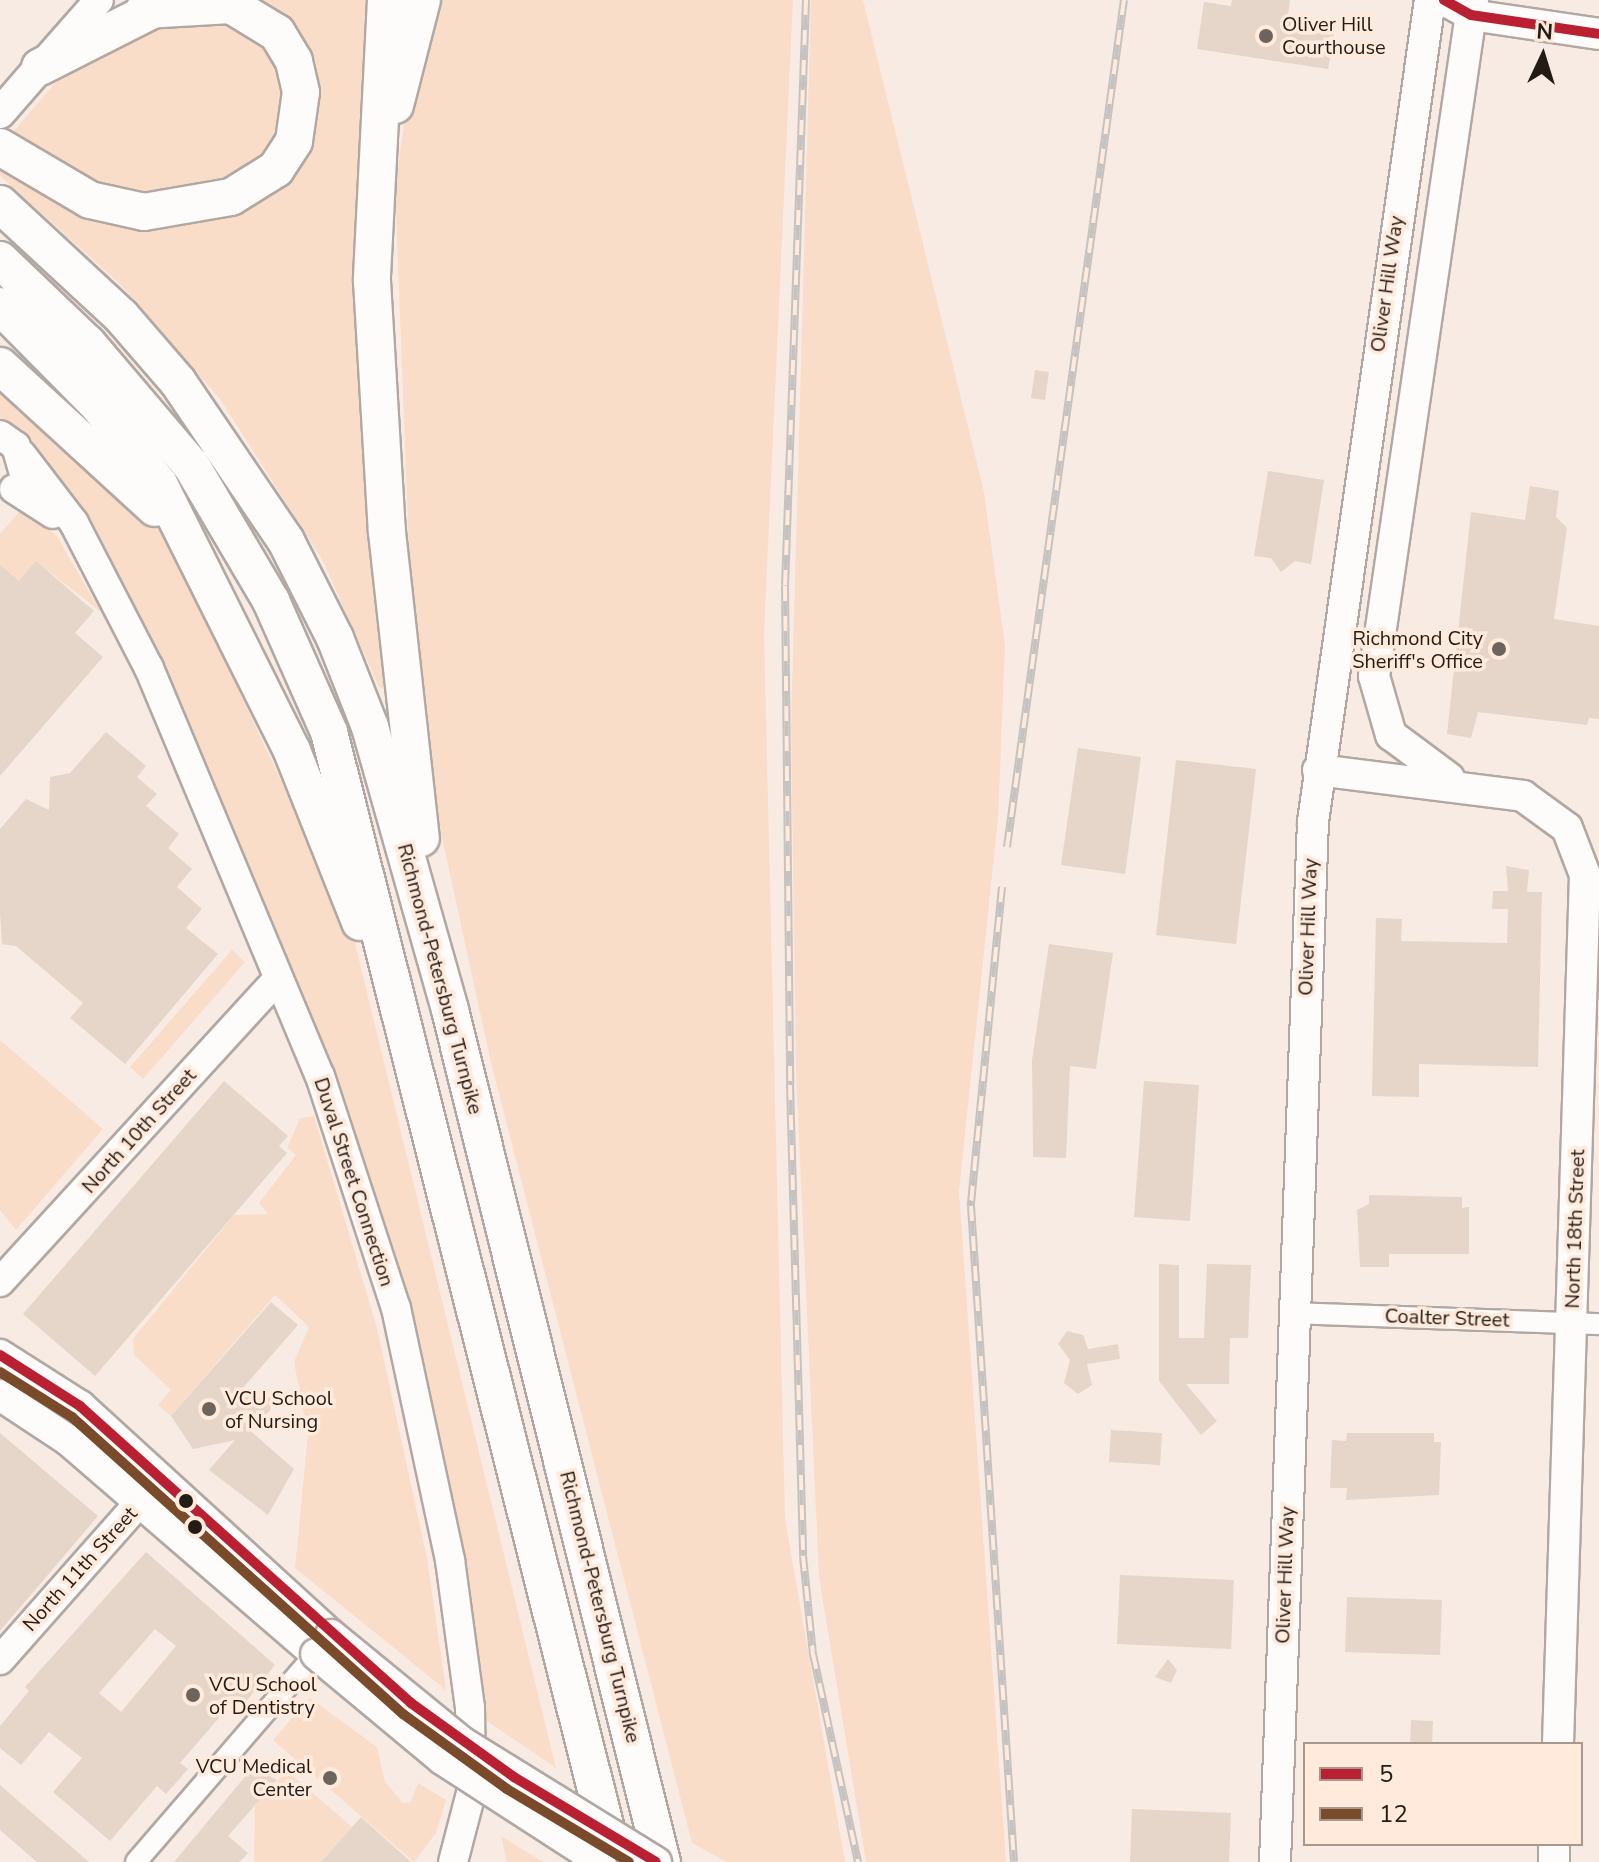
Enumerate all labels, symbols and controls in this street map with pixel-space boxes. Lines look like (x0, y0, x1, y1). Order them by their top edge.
place label: Oliver Hill Courthouse (1282, 12, 1386, 59)
north arrow (1503, 16, 1583, 96)
text: N (1535, 17, 1554, 48)
marker: Oliver Hill Courthouse (1257, 27, 1275, 45)
street label: Oliver Hill Way (1366, 214, 1408, 354)
place label: Richmond City Sheriff's Office (1352, 626, 1483, 673)
marker: Richmond City Sheriff's Office (1490, 640, 1508, 658)
street label: Richmond-Petersburg Turnpike (392, 841, 488, 1117)
street label: Oliver Hill Way (1294, 858, 1322, 996)
street label: North 10th Street (77, 1064, 201, 1198)
street label: Duval Street Connection (309, 1075, 399, 1289)
street label: North 18th Street (1560, 1149, 1590, 1309)
street label: Coalter Street (1384, 1304, 1510, 1332)
place label: VCU School of Nursing (225, 1386, 333, 1433)
marker: VCU School of Nursing (200, 1400, 218, 1418)
street label: Richmond-Petersburg Turnpike (555, 1469, 645, 1745)
unlabelled marker (178, 1493, 194, 1509)
street label: North 11th Street (18, 1502, 142, 1636)
street label: Oliver Hill Way (1271, 1506, 1299, 1644)
unlabelled marker (187, 1519, 203, 1535)
place label: VCU School of Dentistry (209, 1672, 317, 1719)
marker: VCU School of Dentistry (184, 1686, 202, 1704)
legend (1303, 1742, 1583, 1846)
place label: VCU Medical Center (196, 1754, 312, 1801)
text: 5 (1379, 1758, 1393, 1790)
marker: VCU Medical Center (319, 1767, 341, 1789)
text: 12 (1379, 1798, 1408, 1830)

